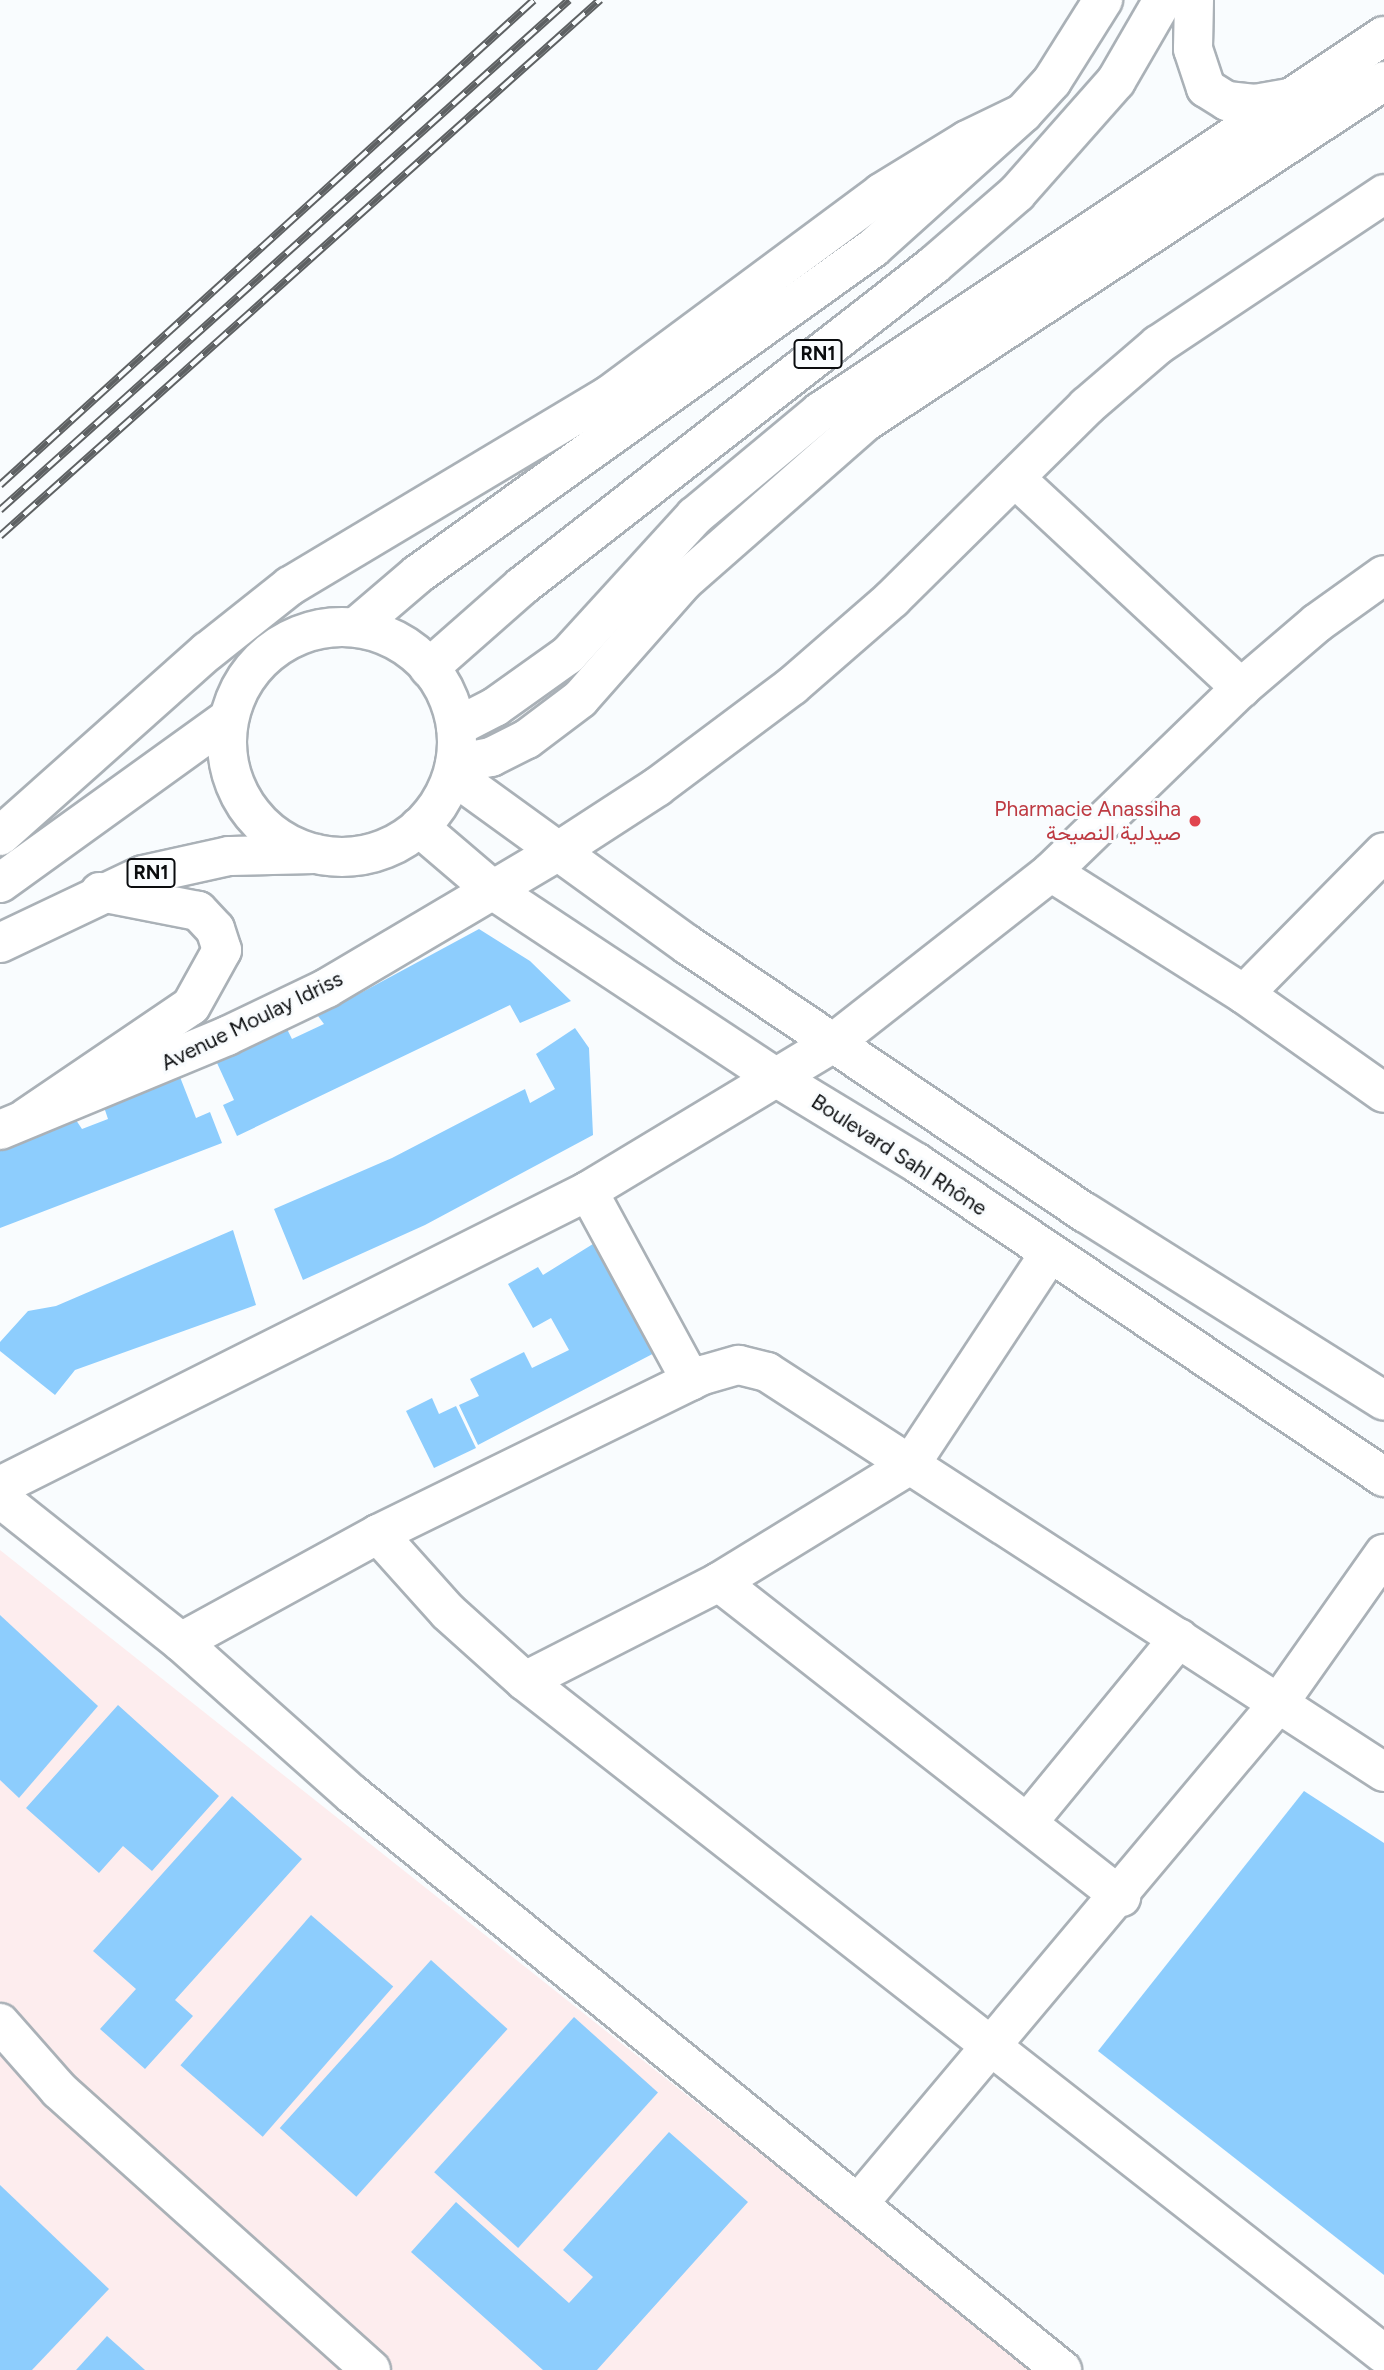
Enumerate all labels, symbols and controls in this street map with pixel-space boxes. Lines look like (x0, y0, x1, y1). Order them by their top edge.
road number: RN1 (794, 338, 842, 370)
place label: Pharmacie Anassiha صيدلية النصيحة (994, 796, 1181, 846)
marker: Pharmacie Anassiha صيدلية النصيحة (1187, 813, 1203, 829)
road number: RN1 (127, 858, 176, 888)
street label: Avenue Moulay Idriss (157, 966, 347, 1076)
street label: Boulevard Sahl Rhône (807, 1089, 991, 1221)

